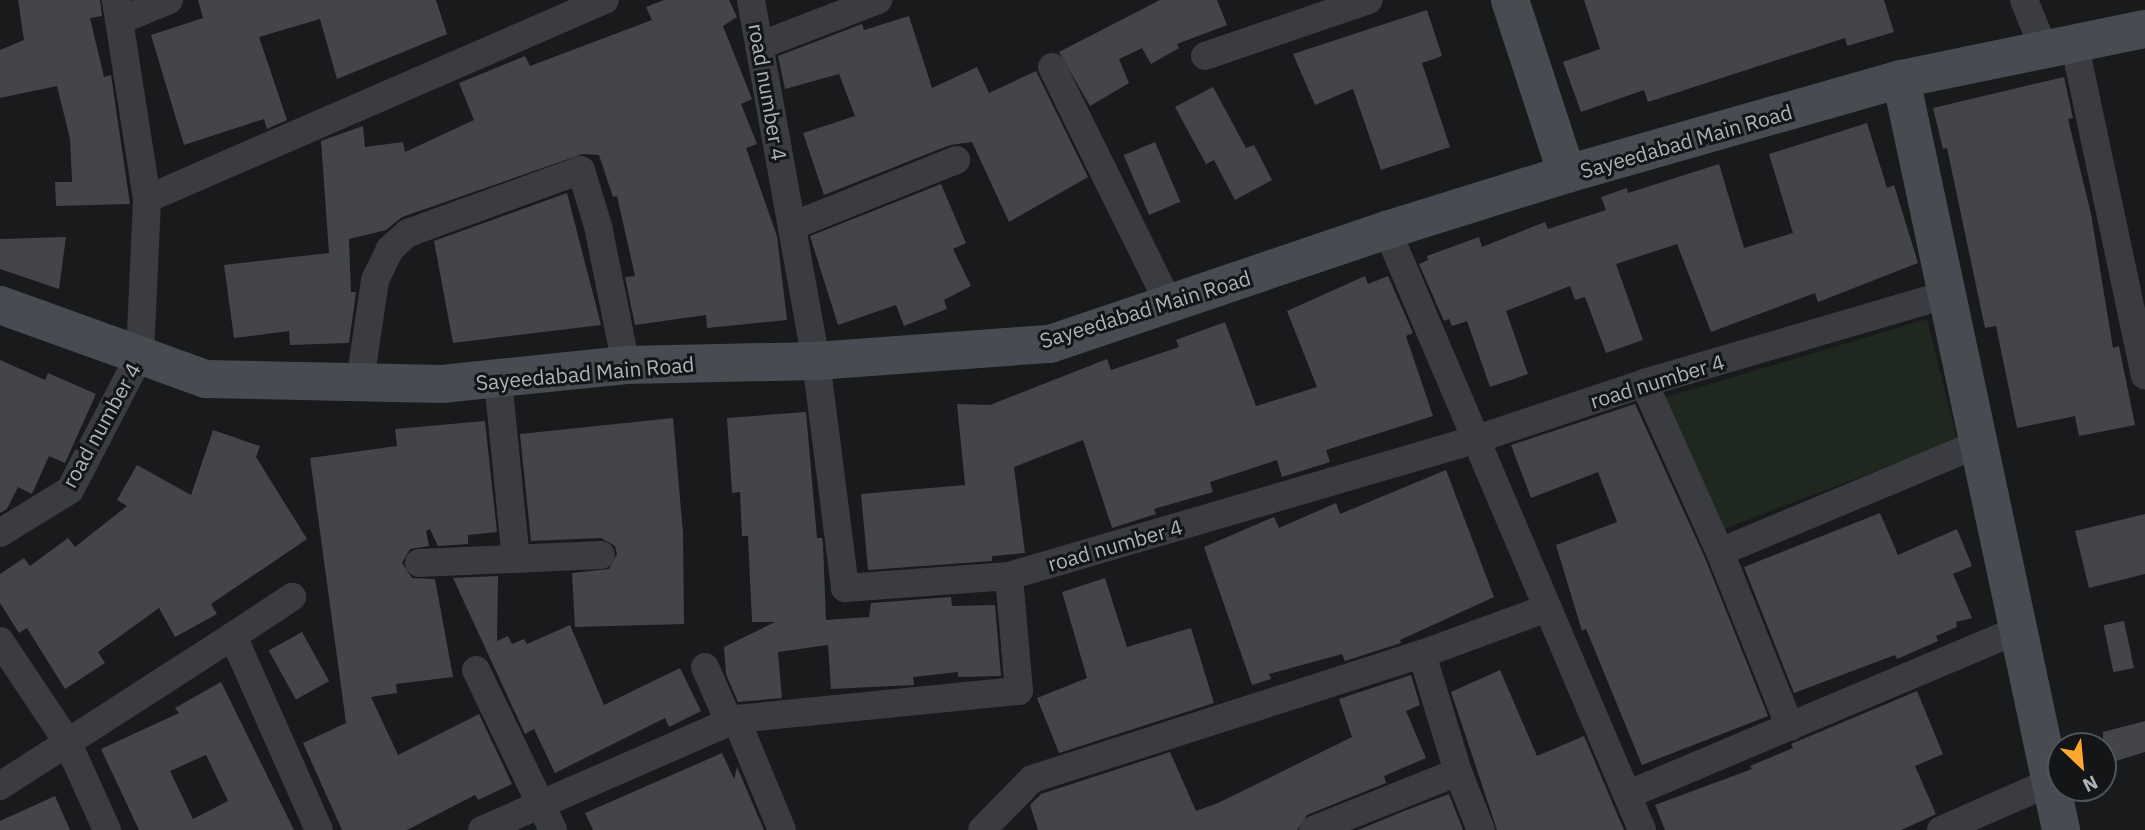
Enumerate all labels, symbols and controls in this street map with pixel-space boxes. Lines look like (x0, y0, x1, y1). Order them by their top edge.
street label: road number 4 (744, 21, 792, 163)
street label: Sayeedabad Main Road (1577, 99, 1795, 183)
street label: Sayeedabad Main Road (1036, 265, 1254, 353)
street label: road number 4 (1587, 349, 1727, 413)
street label: Sayeedabad Main Road (475, 351, 695, 395)
street label: road number 4 (56, 358, 146, 492)
street label: road number 4 (1045, 514, 1185, 576)
north arrow (2047, 732, 2117, 802)
text: N (2079, 770, 2102, 798)

